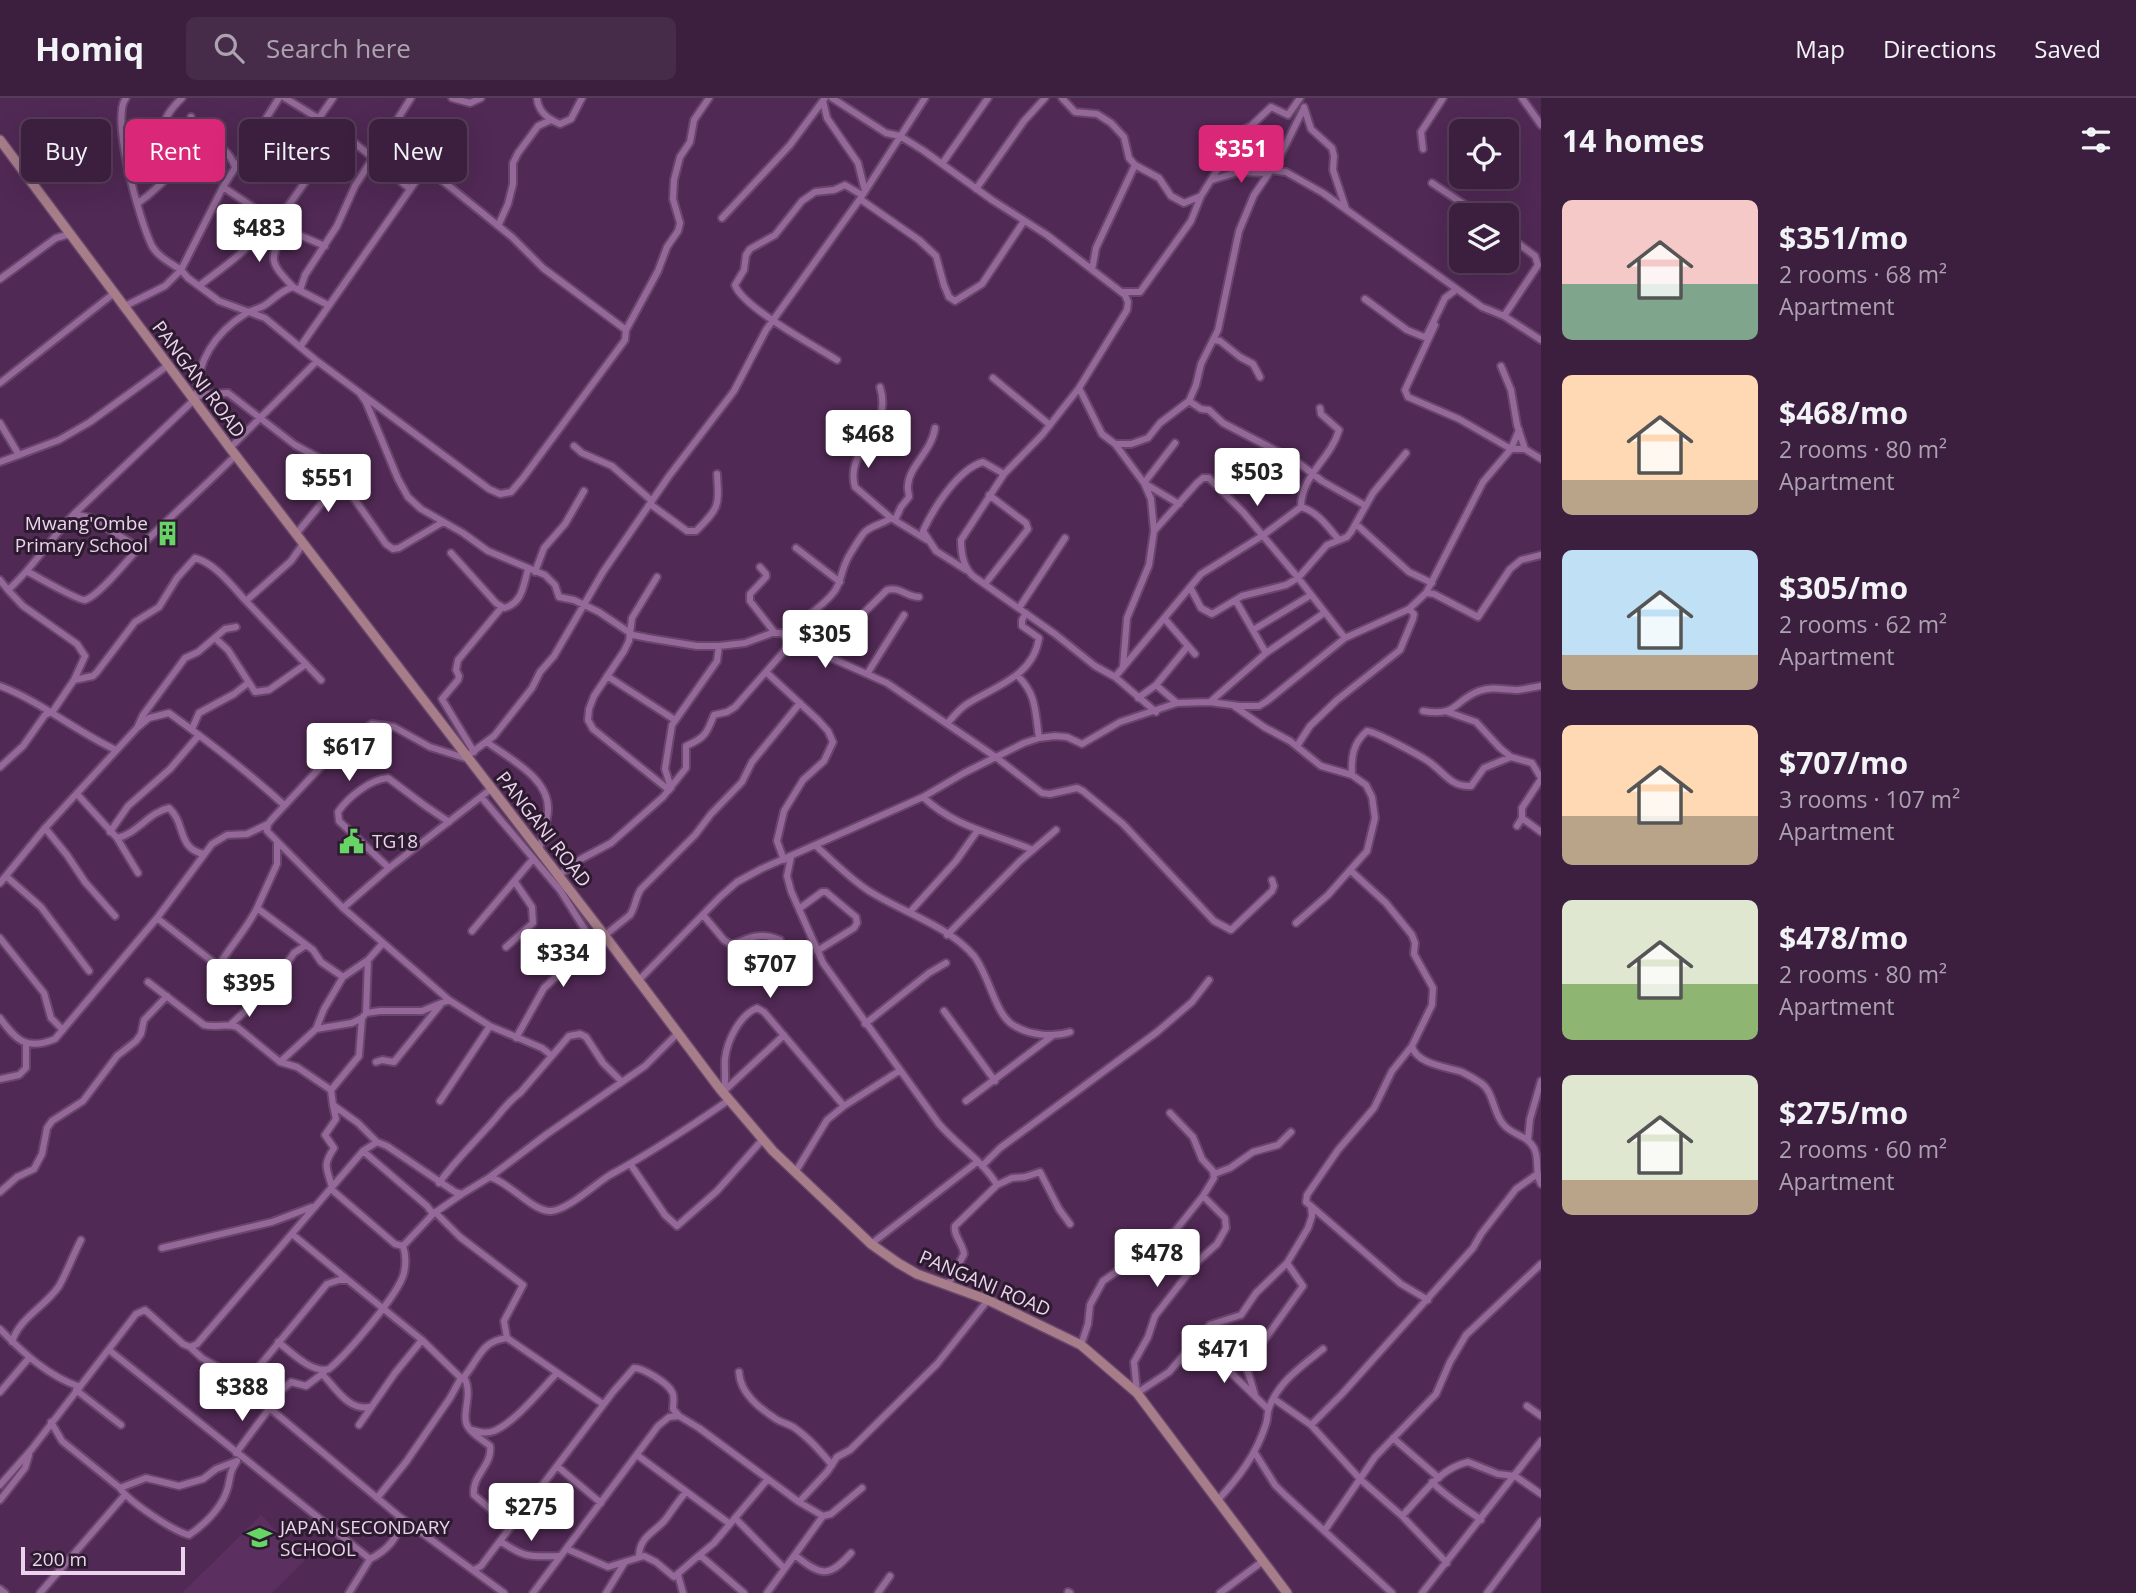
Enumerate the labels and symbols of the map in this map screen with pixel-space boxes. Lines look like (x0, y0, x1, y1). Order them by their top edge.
pin: $351 (1200, 126, 1282, 185)
pin: $483 (218, 204, 300, 264)
street label: PANGANI ROAD (146, 315, 252, 443)
pin: $468 (827, 410, 909, 470)
pin: $503 (1216, 448, 1298, 508)
pin: $551 (287, 454, 369, 514)
place label: Mwang'Ombe Primary School (15, 510, 148, 558)
building icon: Mwang'Ombe Primary School (154, 520, 182, 548)
pin: $305 (784, 610, 866, 670)
pin: $617 (308, 724, 390, 783)
street label: PANGANI ROAD (491, 766, 597, 892)
public building icon: TG18 (338, 827, 366, 855)
place label: TG18 (372, 828, 418, 854)
pin: $334 (522, 930, 604, 989)
pin: $707 (729, 940, 811, 1000)
pin: $395 (208, 960, 290, 1019)
pin: $478 (1116, 1230, 1198, 1289)
street label: PANGANI ROAD (915, 1244, 1055, 1322)
pin: $471 (1183, 1326, 1265, 1385)
pin: $388 (201, 1364, 283, 1423)
pin: $275 (490, 1484, 572, 1543)
place label: JAPAN SECONDARY SCHOOL (278, 1514, 450, 1562)
school or university icon: JAPAN SECONDARY SCHOOL (246, 1524, 274, 1552)
scale bar (21, 1544, 186, 1576)

